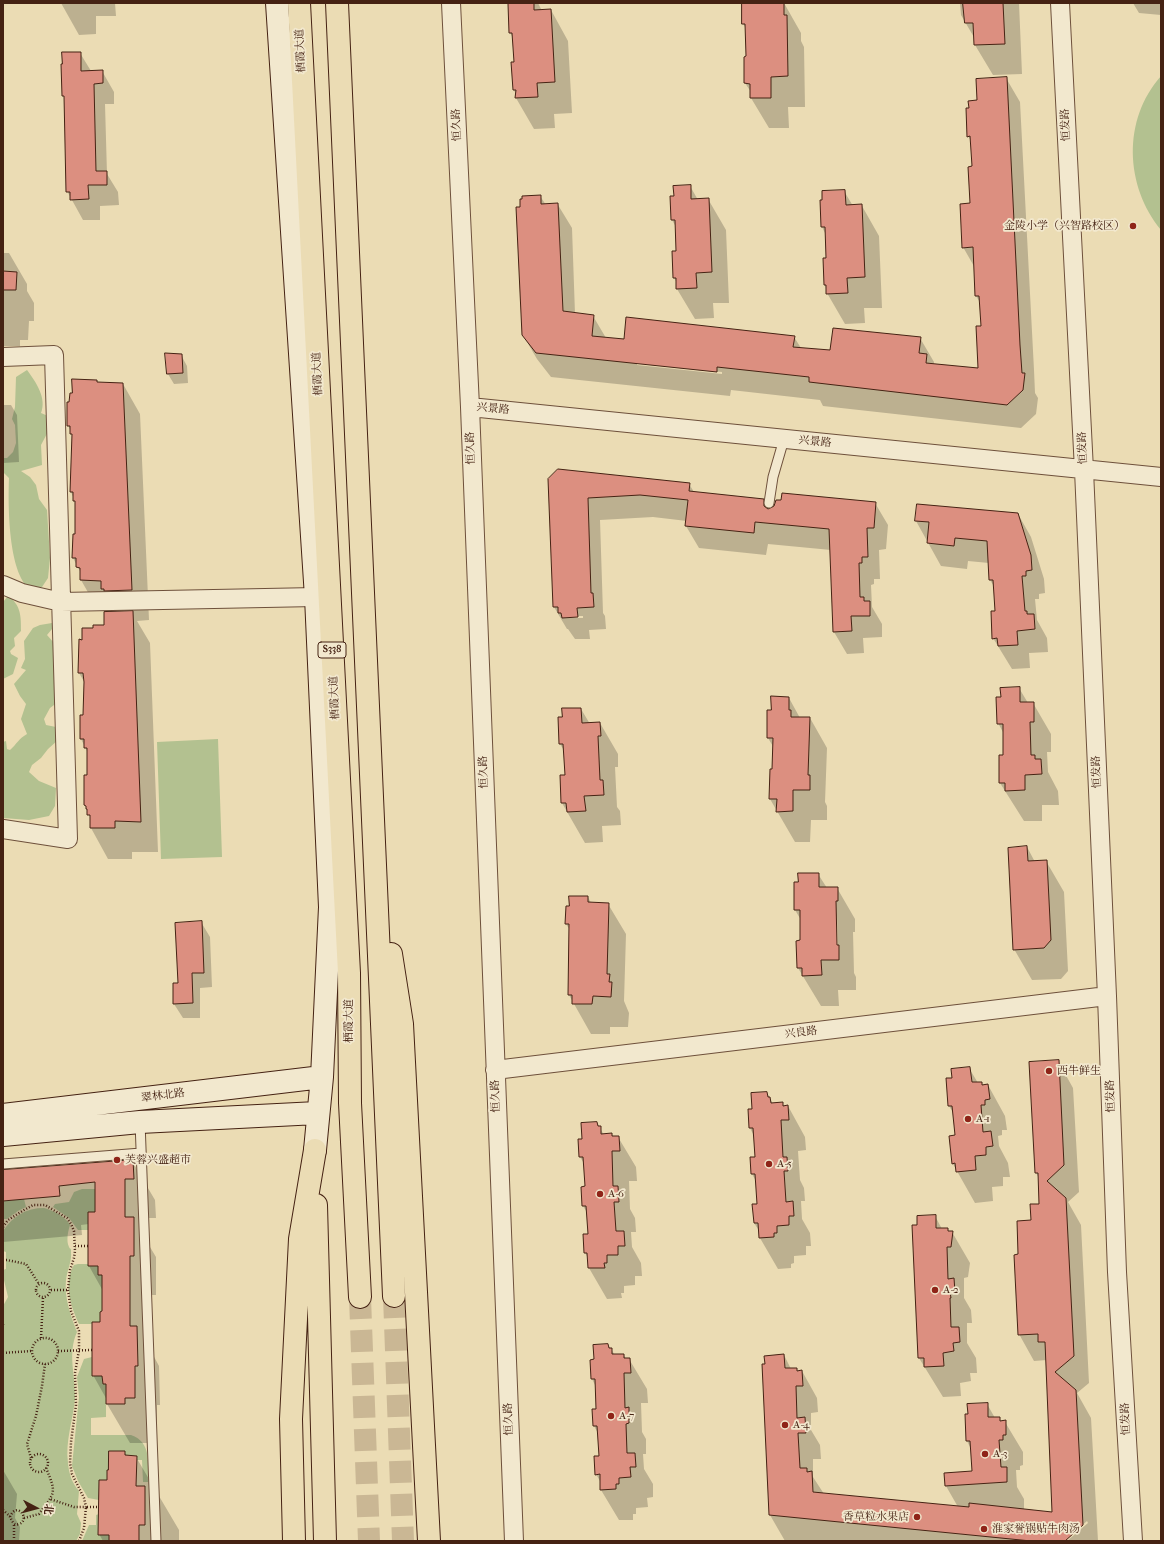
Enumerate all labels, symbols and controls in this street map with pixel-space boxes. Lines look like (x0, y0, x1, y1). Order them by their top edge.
street label: 栖霞大道 (293, 29, 309, 73)
street label: 恒久路 (450, 108, 464, 142)
street label: 恒发路 (1059, 108, 1073, 142)
place label: 金陵小学（兴智路校区） (1004, 219, 1125, 233)
marker: 金陵小学（兴智路校区） (1128, 221, 1138, 231)
street label: 栖霞大道 (310, 352, 326, 396)
street label: 兴景路 (476, 401, 510, 417)
street label: 恒久路 (464, 431, 478, 465)
street label: 恒发路 (1076, 431, 1090, 465)
street label: 兴景路 (798, 434, 832, 450)
road number: S338 (318, 642, 346, 658)
street label: 栖霞大道 (327, 676, 343, 720)
street label: 恒久路 (477, 755, 491, 789)
street label: 恒发路 (1090, 755, 1104, 789)
street label: 栖霞大道 (342, 999, 356, 1043)
street label: 兴良路 (784, 1024, 818, 1042)
place label: 西牛鲜生 (1057, 1064, 1101, 1078)
marker: 西牛鲜生 (1044, 1066, 1054, 1076)
street label: 恒久路 (489, 1079, 503, 1113)
street label: 恒发路 (1104, 1079, 1118, 1113)
street label: 翠林北路 (140, 1087, 186, 1105)
place label: A-1 (976, 1112, 990, 1126)
marker: A-1 (963, 1114, 973, 1124)
place label: 芙蓉兴盛超市 (125, 1153, 191, 1167)
marker: 芙蓉兴盛超市 (112, 1155, 122, 1165)
place label: A-5 (777, 1157, 792, 1171)
marker: A-5 (764, 1159, 774, 1169)
place label: A-6 (608, 1187, 624, 1201)
marker: A-6 (595, 1189, 605, 1199)
place label: A-2 (943, 1283, 959, 1297)
marker: A-2 (930, 1285, 940, 1295)
street label: 恒久路 (502, 1402, 516, 1436)
street label: 恒发路 (1119, 1402, 1133, 1436)
place label: A-7 (619, 1409, 634, 1423)
marker: A-7 (606, 1411, 616, 1421)
place label: A-4 (793, 1418, 809, 1432)
marker: A-4 (780, 1420, 790, 1430)
place label: A-3 (993, 1447, 1007, 1461)
marker: A-3 (980, 1449, 990, 1459)
north arrow (16, 1488, 56, 1528)
text: 北 (41, 1503, 55, 1515)
place label: 香草粒水果店 (843, 1510, 909, 1524)
marker: 香草粒水果店 (912, 1512, 922, 1522)
place label: 淮家誉锅贴牛肉汤 (992, 1522, 1080, 1536)
marker: 淮家誉锅贴牛肉汤 (979, 1524, 989, 1534)

